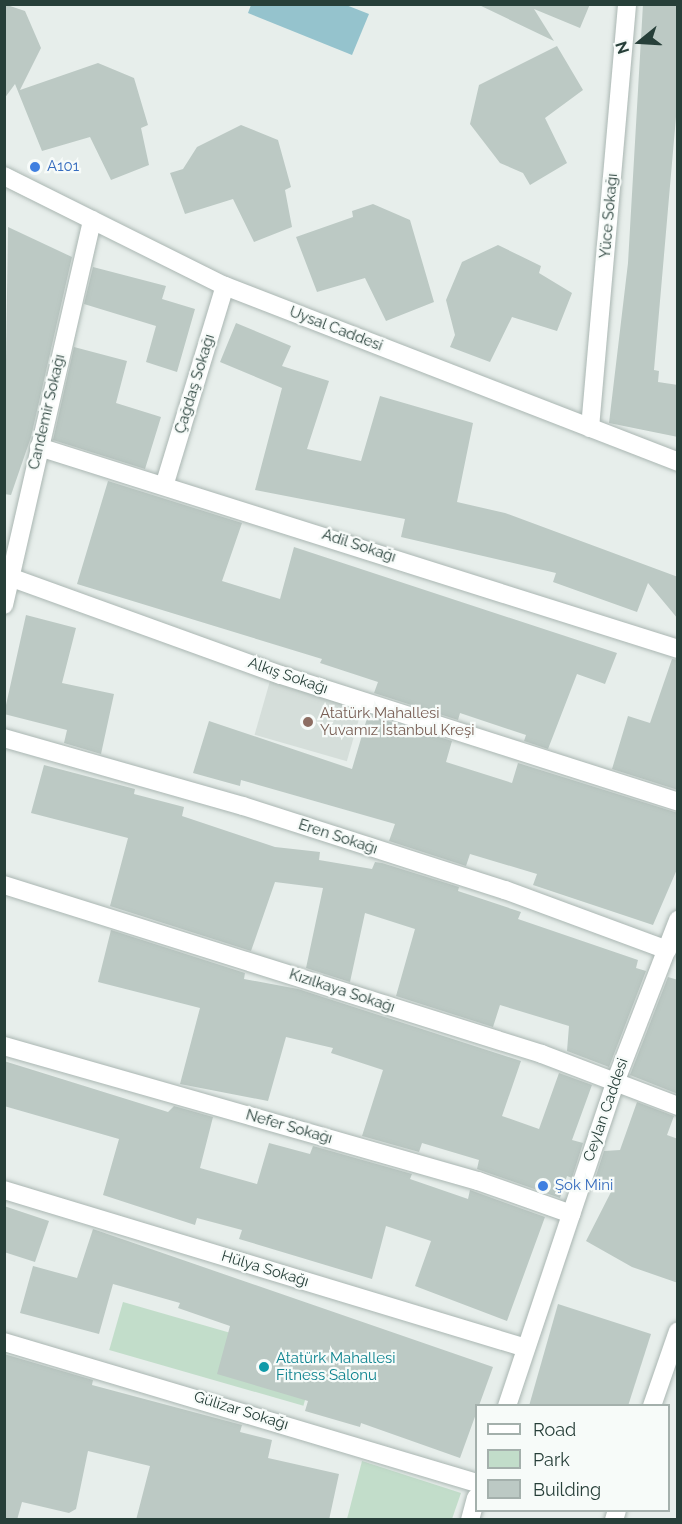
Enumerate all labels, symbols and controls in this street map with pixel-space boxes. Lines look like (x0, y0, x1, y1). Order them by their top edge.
north arrow (610, 12, 670, 72)
text: N (611, 39, 633, 56)
place label: A101 (47, 158, 79, 176)
marker: A101 (28, 160, 42, 174)
street label: Yüce Sokağı (596, 173, 622, 259)
street label: Uysal Caddesi (287, 303, 385, 355)
street label: Çağdaş Sokağı (171, 332, 219, 436)
street label: Candemir Sokağı (25, 352, 69, 472)
street label: Adil Sokağı (320, 526, 398, 566)
street label: Alkış Sokağı (246, 654, 330, 698)
place label: Atatürk Mahallesi Yuvamız İstanbul Kreşi (320, 704, 475, 739)
marker: Atatürk Mahallesi Yuvamız İstanbul Kreşi (301, 715, 315, 729)
street label: Eren Sokağı (296, 816, 380, 858)
street label: Kızılkaya Sokağı (287, 965, 397, 1017)
street label: Ceylan Caddesi (580, 1056, 632, 1164)
street label: Nefer Sokağı (244, 1106, 334, 1148)
place label: Şok Mini (555, 1177, 613, 1195)
marker: Şok Mini (536, 1179, 550, 1193)
street label: Hülya Sokağı (219, 1247, 311, 1291)
place label: Atatürk Mahallesi Fitness Salonu (276, 1349, 396, 1384)
marker: Atatürk Mahallesi Fitness Salonu (257, 1360, 271, 1374)
street label: Gülizar Sokağı (191, 1388, 291, 1434)
legend (475, 1404, 670, 1512)
text: Road (533, 1419, 576, 1440)
text: Park (533, 1449, 570, 1470)
text: Building (533, 1479, 601, 1500)

